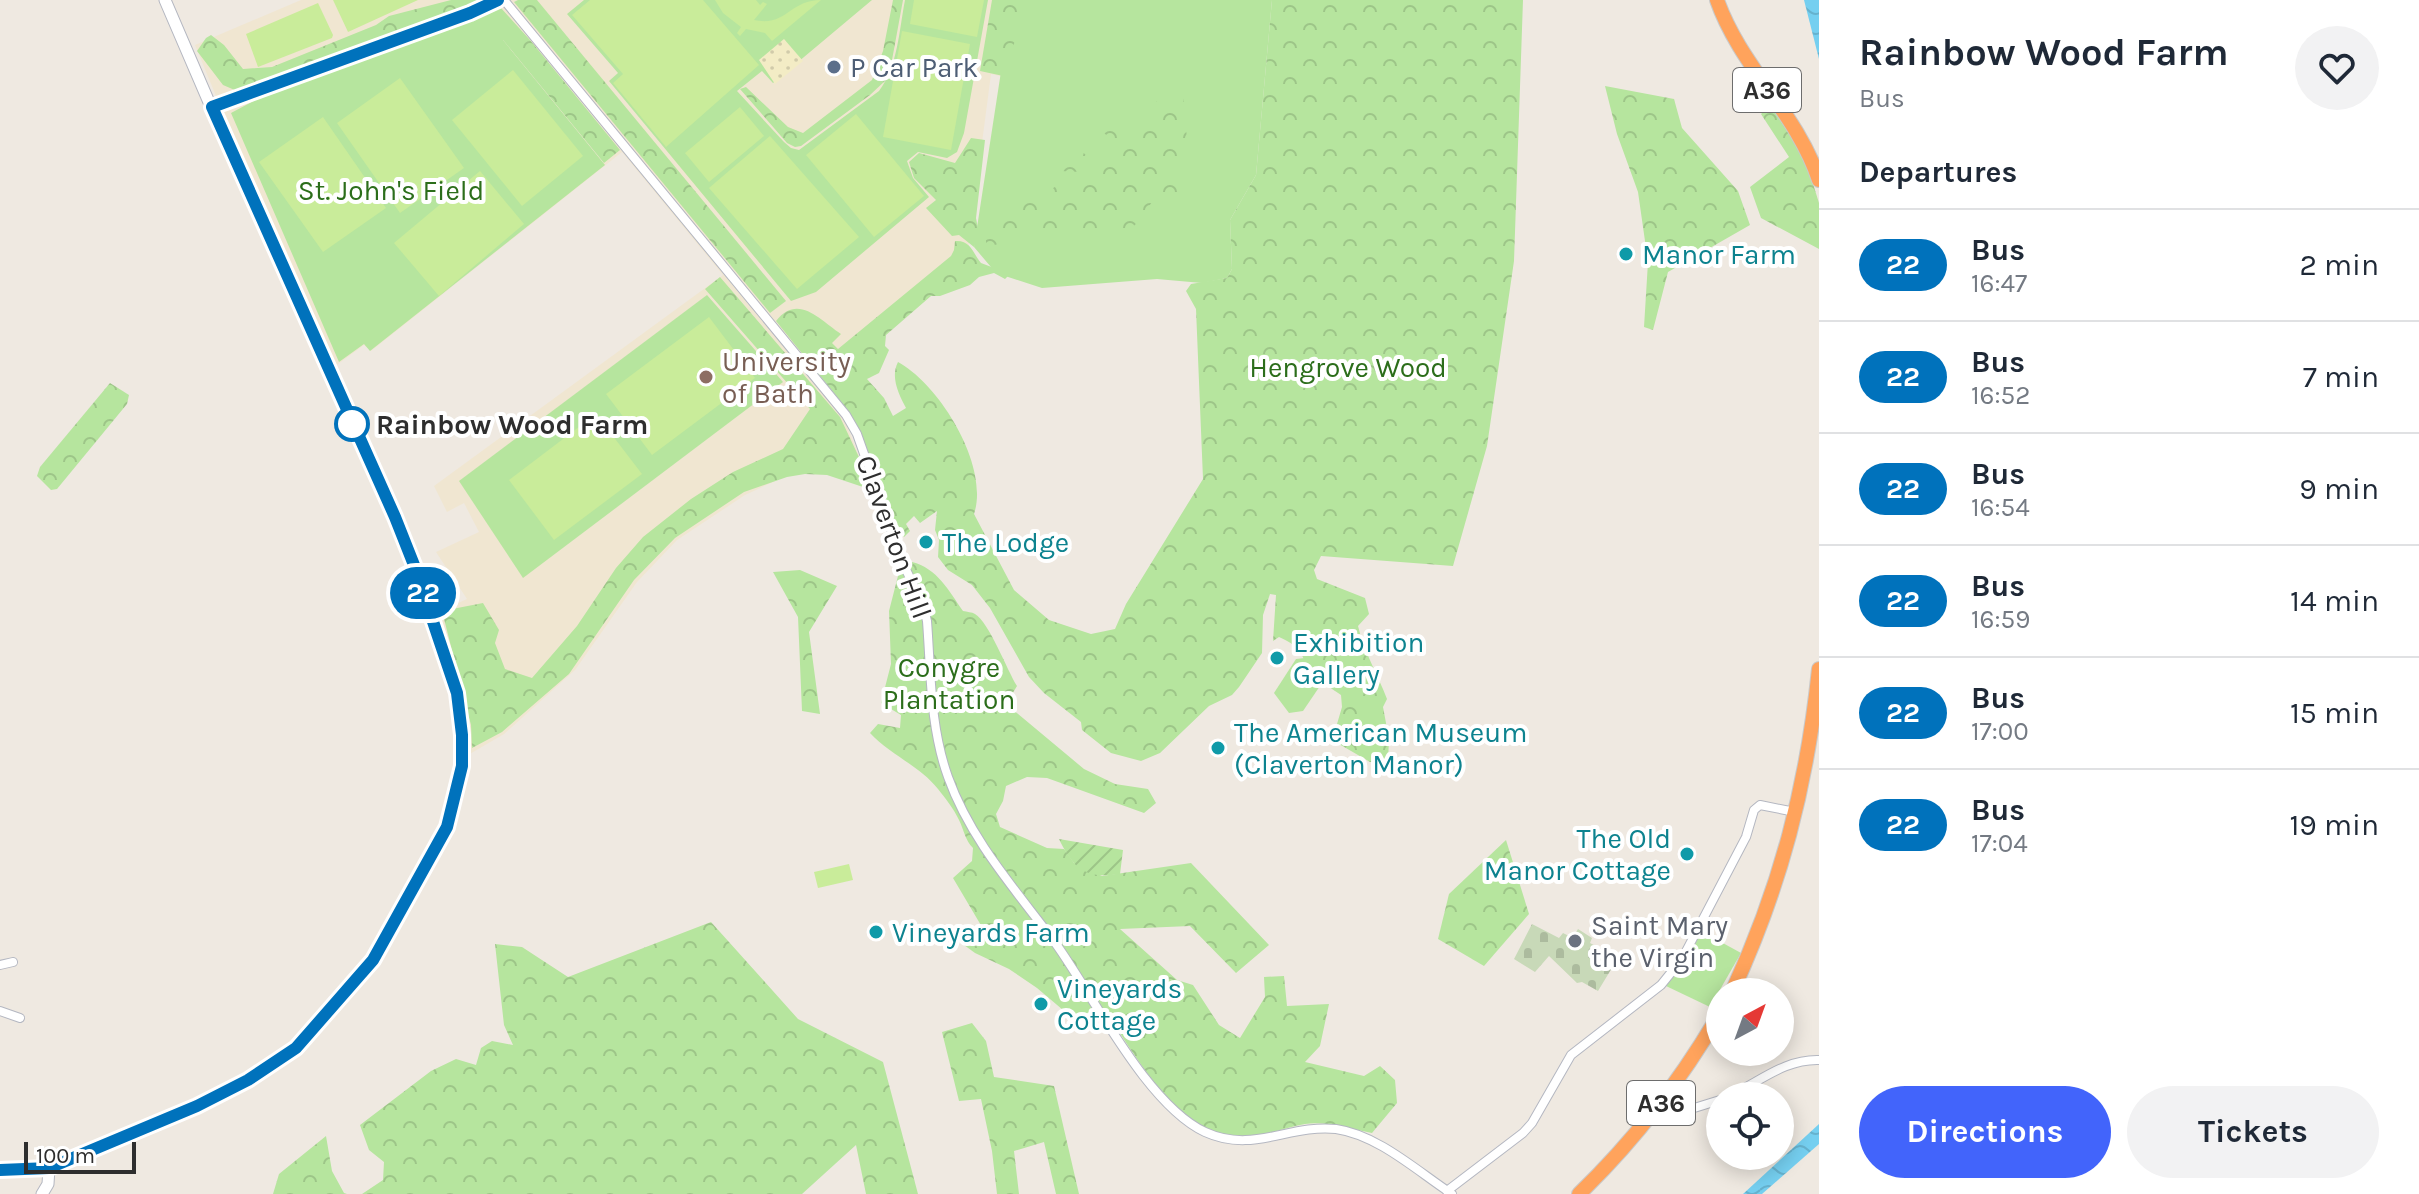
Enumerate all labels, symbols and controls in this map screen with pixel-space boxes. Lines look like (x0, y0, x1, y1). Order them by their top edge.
button: heart (2295, 26, 2379, 110)
text: Rainbow Wood Farm (1859, 30, 2229, 75)
place label: P Car Park (850, 51, 978, 84)
marker: P Car Park (825, 58, 843, 76)
road number: A36 (1733, 68, 1801, 112)
text: Bus (1859, 83, 1905, 114)
text: Departures (1859, 154, 2017, 190)
park label: St. John's Field (298, 174, 484, 207)
text: Bus (1971, 232, 2025, 268)
place label: Manor Farm (1642, 238, 1796, 271)
marker: Manor Farm (1617, 245, 1635, 263)
text: 2 min (2299, 247, 2379, 283)
text: 22 (1886, 248, 1920, 281)
text: 16:47 (1971, 268, 2027, 299)
text: Bus (1971, 344, 2025, 380)
place label: University of Bath (722, 345, 851, 410)
park label: Hengrove Wood (1249, 351, 1447, 384)
text: 7 min (2303, 359, 2379, 395)
text: 22 (1886, 360, 1920, 393)
marker: University of Bath (697, 368, 715, 386)
text: 16:52 (1971, 380, 2030, 411)
marker: Rainbow Wood Farm (335, 407, 369, 441)
place label: Rainbow Wood Farm (376, 408, 648, 441)
street label: Claverton Hill (849, 451, 939, 623)
text: Bus (1971, 456, 2025, 492)
text: 9 min (2299, 471, 2379, 507)
text: 22 (1886, 472, 1920, 505)
text: 16:54 (1971, 492, 2030, 523)
place label: The Lodge (942, 526, 1069, 559)
marker: The Lodge (917, 533, 935, 551)
line badge: 22 (387, 567, 459, 619)
text: Bus (1971, 568, 2025, 604)
text: 22 (406, 576, 440, 609)
text: 14 min (2290, 583, 2379, 619)
text: 22 (1886, 584, 1920, 617)
text: 16:59 (1971, 604, 2030, 635)
place label: Exhibition Gallery (1293, 626, 1424, 691)
marker: Exhibition Gallery (1268, 649, 1286, 667)
park label: Conygre Plantation (883, 651, 1015, 716)
text: Bus (1971, 680, 2025, 716)
text: 15 min (2290, 695, 2379, 731)
text: 22 (1886, 696, 1920, 729)
place label: The American Museum (Claverton Manor) (1234, 716, 1527, 781)
text: 17:00 (1971, 716, 2029, 747)
marker: The American Museum (Claverton Manor) (1209, 739, 1227, 757)
text: Bus (1971, 792, 2025, 828)
text: 19 min (2289, 807, 2379, 843)
text: 22 (1886, 808, 1920, 841)
place label: The Old Manor Cottage (1484, 822, 1671, 887)
text: 17:04 (1971, 828, 2028, 859)
marker: The Old Manor Cottage (1678, 845, 1696, 863)
place label: Saint Mary the Virgin (1591, 909, 1728, 974)
place label: Vineyards Farm (892, 916, 1090, 949)
marker: Vineyards Farm (867, 923, 885, 941)
marker: Saint Mary the Virgin (1566, 932, 1584, 950)
place label: Vineyards Cottage (1057, 972, 1182, 1037)
north arrow (1706, 978, 1794, 1066)
map controls (1706, 978, 1794, 1170)
marker: Vineyards Cottage (1032, 995, 1050, 1013)
road number: A36 (1627, 1081, 1695, 1125)
button: locate (1706, 1082, 1794, 1170)
button: Directions (1859, 1086, 2111, 1178)
button: Tickets (2127, 1086, 2379, 1178)
scale bar (24, 1138, 136, 1174)
text: 100 m (36, 1143, 95, 1169)

